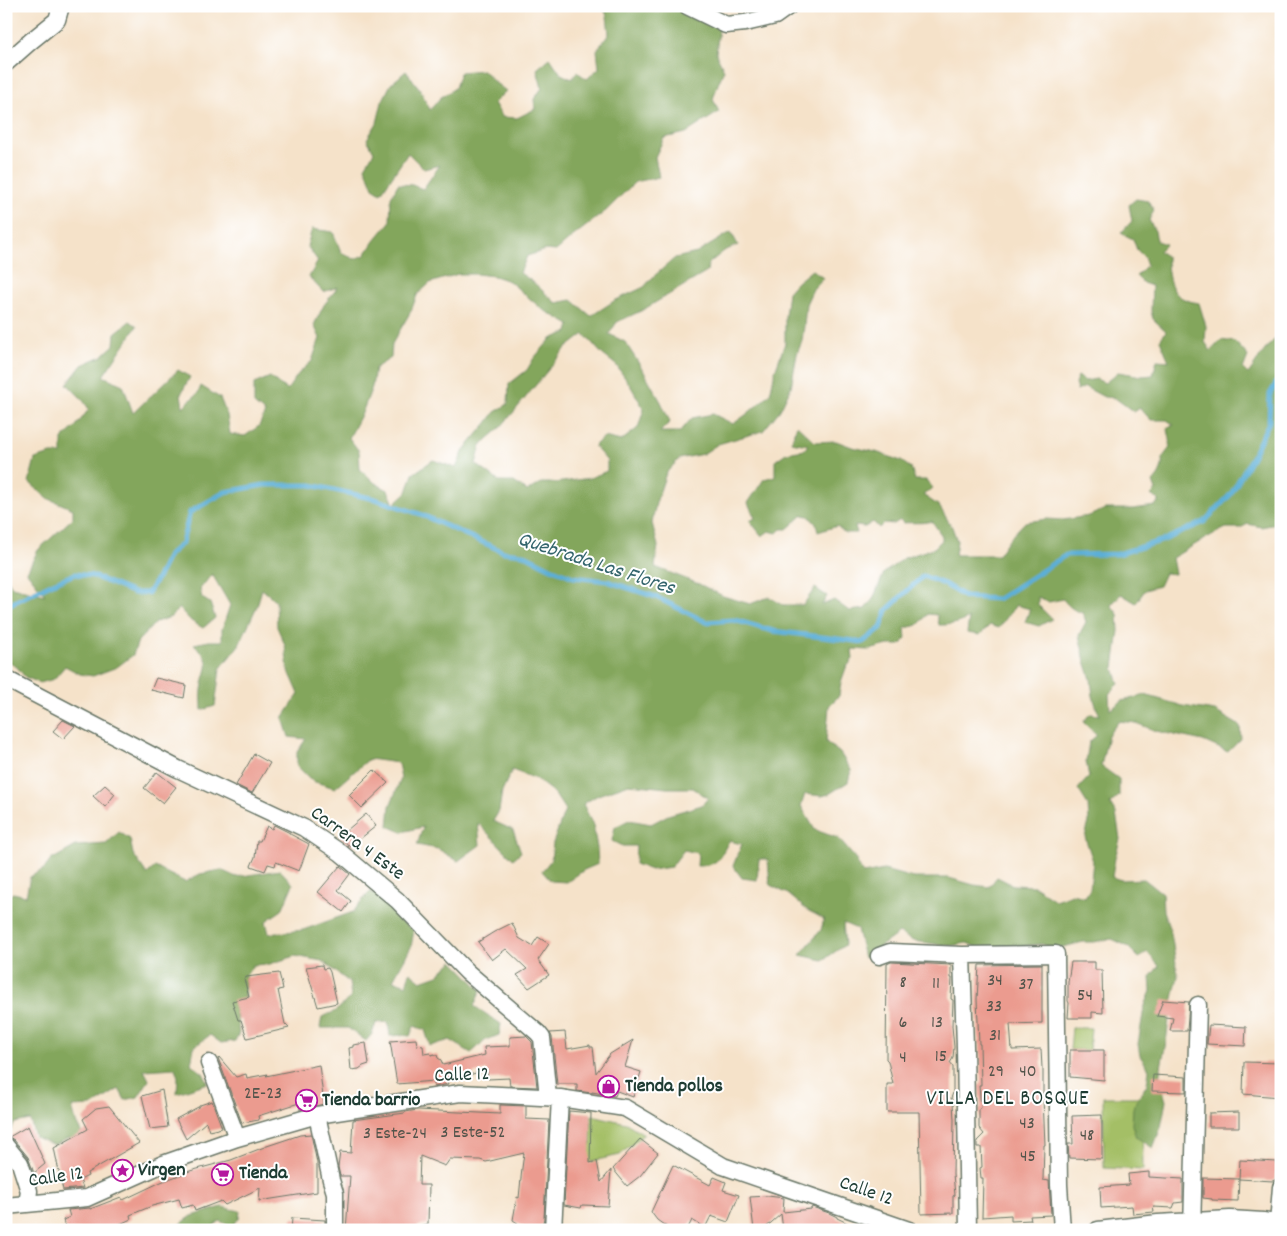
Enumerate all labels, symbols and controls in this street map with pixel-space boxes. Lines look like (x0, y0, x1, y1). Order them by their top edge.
water label: Quebrada Las Flores (514, 525, 679, 605)
street label: Carrera 4 Este (304, 800, 410, 888)
house number: 34 (987, 969, 1003, 994)
house number: 8 (899, 971, 907, 996)
house number: 11 (932, 972, 940, 997)
house number: 37 (1019, 973, 1034, 998)
house number: 54 (1077, 984, 1093, 1009)
house number: 33 (986, 995, 1002, 1020)
house number: 6 (899, 1011, 907, 1036)
house number: 13 (931, 1011, 943, 1036)
house number: 31 (989, 1024, 1001, 1049)
house number: 15 (935, 1045, 947, 1070)
house number: 4 (899, 1046, 907, 1071)
house number: 29 (988, 1060, 1004, 1085)
house number: 40 (1019, 1060, 1037, 1085)
street label: Calle 12 (434, 1061, 490, 1091)
place label: Tienda pollos (625, 1073, 723, 1101)
shop icon: Tienda pollos (597, 1075, 621, 1099)
house number: 2E-23 (244, 1082, 282, 1107)
district label: VILLA DEL BOSQUE (927, 1085, 1090, 1115)
place label: Tienda barrio (322, 1087, 421, 1115)
supermarket icon: Tienda barrio (294, 1089, 318, 1113)
house number: 43 (1019, 1112, 1035, 1137)
house number: 3 Este-52 (441, 1121, 505, 1146)
house number: 3 Este-24 (363, 1122, 427, 1147)
house number: 48 (1080, 1124, 1094, 1149)
house number: 45 (1020, 1145, 1036, 1170)
place label: Virgen (138, 1157, 186, 1185)
place icon: Virgen (110, 1159, 134, 1183)
street label: Calle 12 (27, 1160, 85, 1196)
place label: Tienda (239, 1160, 288, 1188)
supermarket icon: Tienda (211, 1162, 235, 1186)
street label: Calle 12 (835, 1170, 897, 1214)

